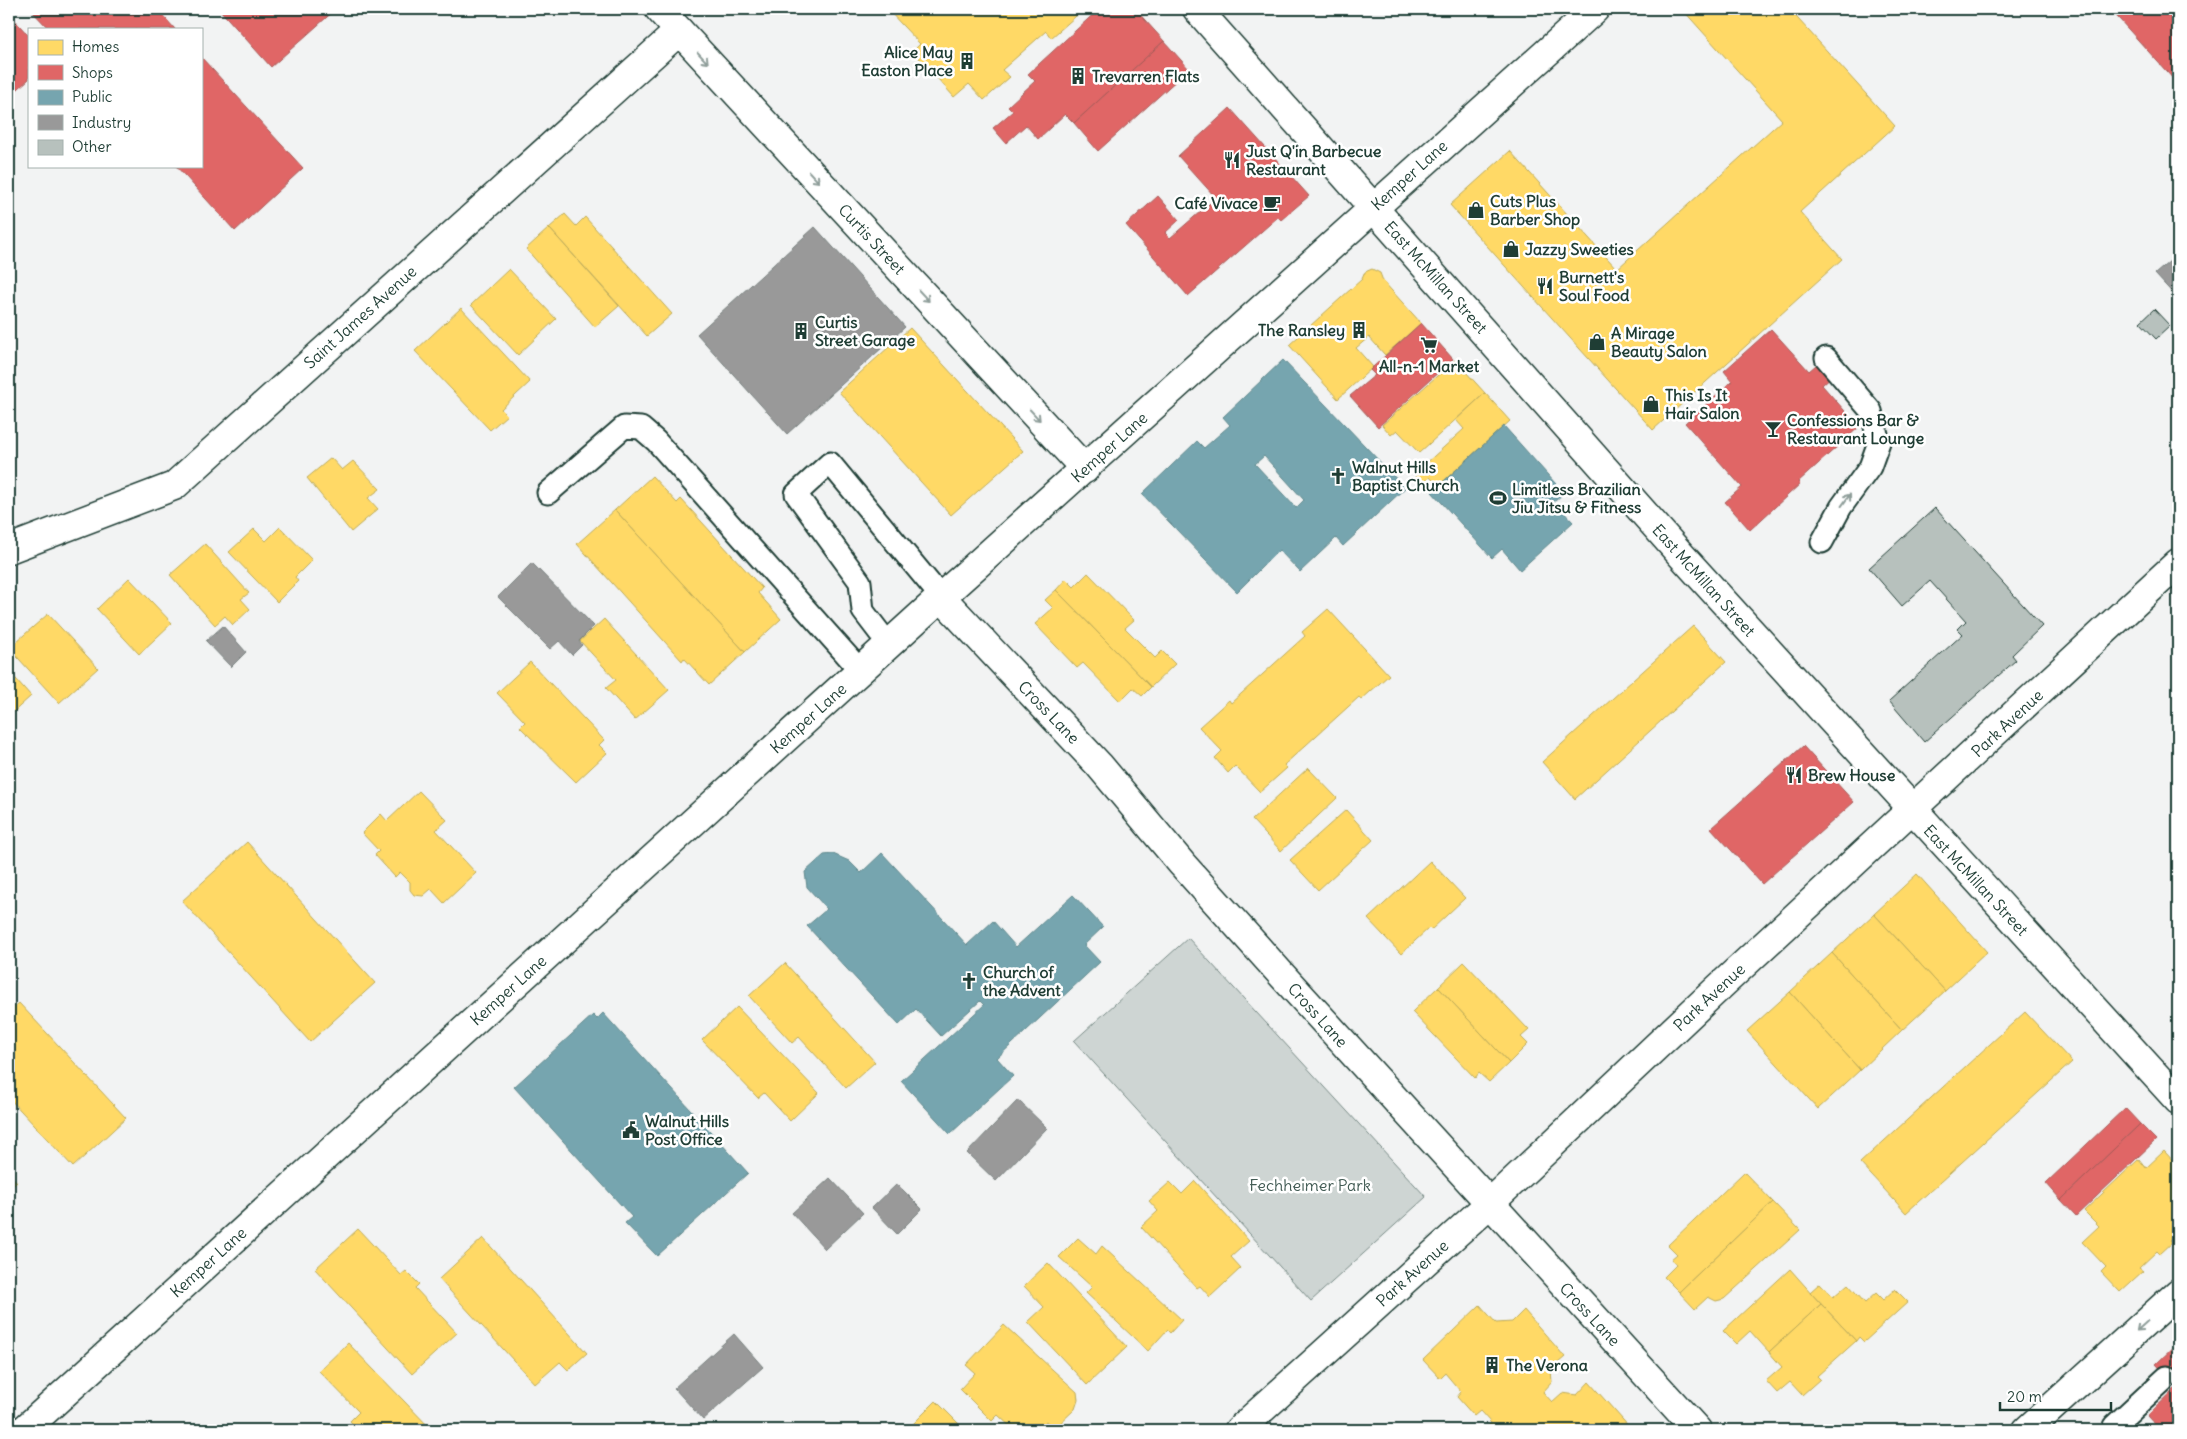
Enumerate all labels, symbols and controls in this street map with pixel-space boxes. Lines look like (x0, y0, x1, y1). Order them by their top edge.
legend (28, 28, 202, 168)
text: Homes (72, 37, 119, 56)
place label: Alice May Easton Place (861, 42, 953, 80)
one-way arrow (698, 51, 709, 64)
building icon: Alice May Easton Place (957, 51, 977, 71)
text: Shops (72, 63, 113, 82)
building icon: Trevarren Flats (1068, 66, 1088, 86)
place label: Trevarren Flats (1092, 66, 1200, 86)
text: Public (72, 87, 113, 106)
text: Industry (72, 113, 131, 132)
street label: Kemper Lane (1367, 136, 1451, 214)
text: Other (72, 137, 112, 156)
place label: Just Q'in Barbecue Restaurant (1246, 141, 1382, 179)
restaurant icon: Just Q'in Barbecue Restaurant (1222, 150, 1242, 170)
one-way arrow (808, 170, 820, 183)
place label: Cuts Plus Barber Shop (1490, 191, 1580, 230)
place label: Café Vivace (1174, 193, 1258, 213)
cafe icon: Café Vivace (1262, 193, 1282, 213)
street label: Curtis Street (834, 200, 910, 279)
shop icon: Cuts Plus Barber Shop (1466, 200, 1486, 220)
street label: East McMillan Street (1380, 217, 1492, 338)
shop icon: Jazzy Sweeties (1501, 239, 1521, 259)
place label: Jazzy Sweeties (1525, 239, 1634, 260)
street label: Saint James Avenue (300, 261, 420, 373)
place label: Burnett's Soul Food (1559, 267, 1630, 305)
restaurant icon: Burnett's Soul Food (1535, 276, 1555, 296)
one-way arrow (918, 290, 930, 302)
place label: Curtis Street Garage (815, 312, 916, 351)
place label: The Ransley (1258, 320, 1345, 341)
building icon: The Ransley (1349, 320, 1369, 340)
building icon: Curtis Street Garage (791, 321, 811, 341)
place label: A Mirage Beauty Salon (1611, 323, 1707, 362)
shop icon: A Mirage Beauty Salon (1587, 332, 1607, 352)
supermarket icon: All-n-1 Market (1419, 335, 1439, 355)
place label: All-n-1 Market (1379, 356, 1480, 376)
place label: This Is It Hair Salon (1665, 385, 1739, 423)
shop icon: This Is It Hair Salon (1641, 394, 1661, 414)
street label: Kemper Lane (1067, 408, 1151, 486)
one-way arrow (1029, 409, 1041, 421)
place label: Confessions Bar & Restaurant Lounge (1787, 410, 1924, 449)
bar icon: Confessions Bar & Restaurant Lounge (1763, 419, 1783, 439)
place label: Walnut Hills Baptist Church (1352, 457, 1459, 496)
church icon: Walnut Hills Baptist Church (1328, 466, 1348, 486)
place label: Limitless Brazilian Jiu Jitsu & Fitness (1512, 479, 1641, 517)
sports icon: Limitless Brazilian Jiu Jitsu & Fitness (1488, 488, 1508, 508)
one-way arrow (1841, 494, 1852, 507)
street label: East McMillan Street (1648, 520, 1760, 641)
street label: Cross Lane (1014, 676, 1084, 748)
street label: Kemper Lane (766, 679, 850, 757)
street label: Park Avenue (1967, 685, 2047, 761)
restaurant icon: Brew House (1784, 765, 1804, 785)
place label: Brew House (1808, 765, 1896, 785)
street label: East McMillan Street (1919, 820, 2033, 940)
street label: Kemper Lane (466, 951, 550, 1029)
street label: Park Avenue (1669, 959, 1749, 1035)
place label: Church of the Advent (983, 962, 1061, 1000)
church icon: Church of the Advent (959, 971, 979, 991)
street label: Cross Lane (1284, 979, 1352, 1051)
place label: Walnut Hills Post Office (645, 1111, 729, 1149)
public building icon: Walnut Hills Post Office (621, 1120, 641, 1140)
park label: Fechheimer Park (1249, 1175, 1371, 1195)
street label: Kemper Lane (166, 1223, 250, 1301)
street label: Park Avenue (1372, 1235, 1452, 1311)
street label: Cross Lane (1555, 1278, 1625, 1350)
one-way arrow (2136, 1320, 2149, 1332)
building icon: The Verona (1482, 1355, 1502, 1375)
place label: The Verona (1506, 1355, 1588, 1375)
scale bar (2000, 1379, 2111, 1411)
text: 20 m (2007, 1387, 2042, 1406)

